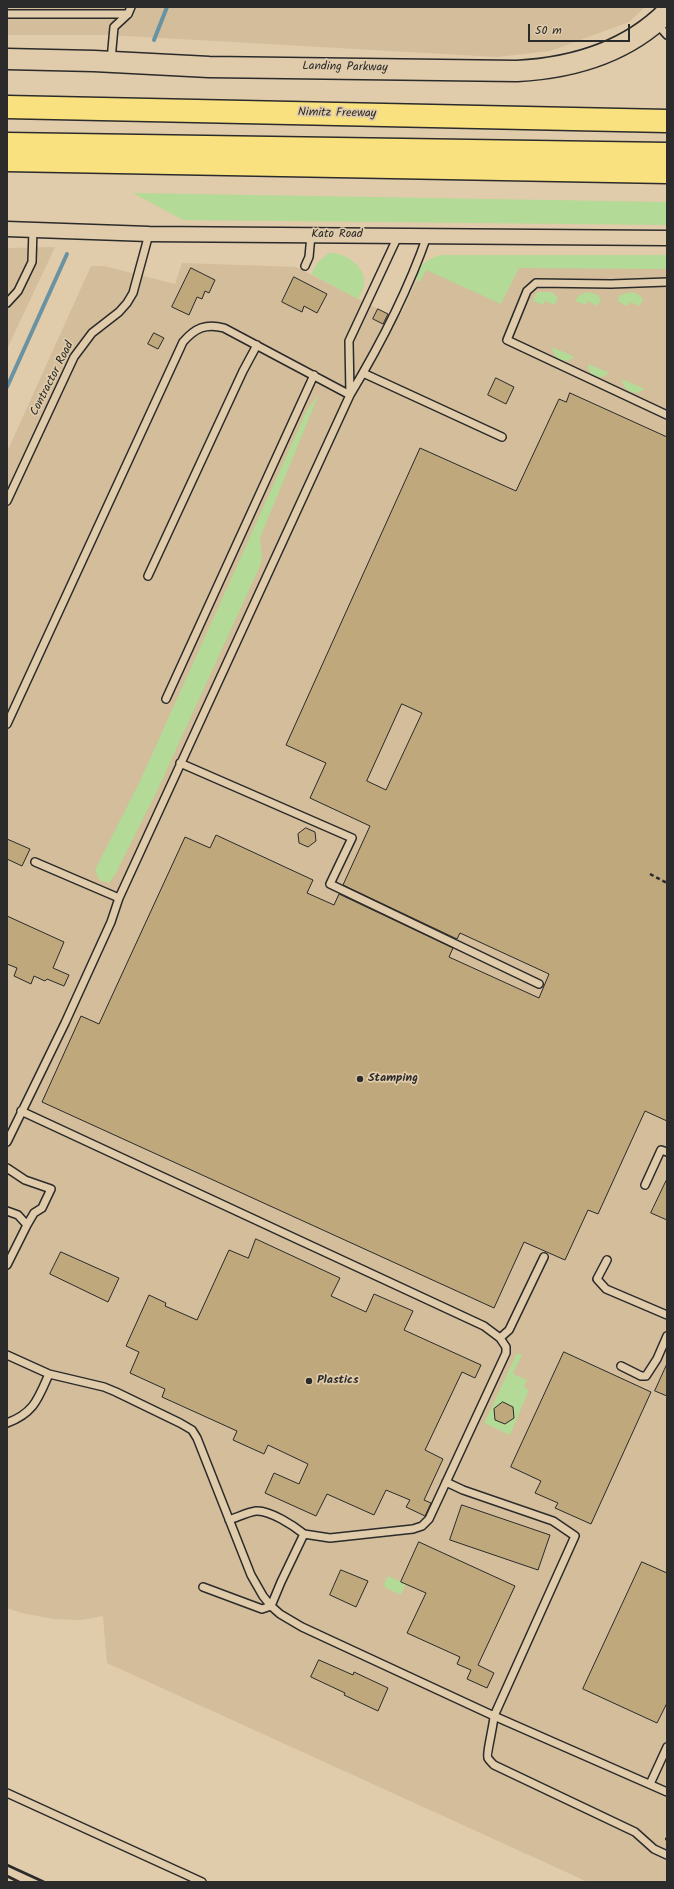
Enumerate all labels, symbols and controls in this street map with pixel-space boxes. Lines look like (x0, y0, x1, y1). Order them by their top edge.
scale bar (530, 16, 632, 42)
text: 50 m (535, 21, 562, 40)
street label: Landing Parkway (302, 60, 388, 76)
street label: Nimitz Freeway (298, 106, 376, 122)
street label: Kato Road (311, 228, 363, 242)
street label: Contractor Road (28, 339, 78, 419)
place label: Stamping (368, 1072, 418, 1086)
marker: Stamping (355, 1074, 365, 1084)
place label: Plastics (317, 1374, 359, 1388)
marker: Plastics (304, 1376, 314, 1386)

